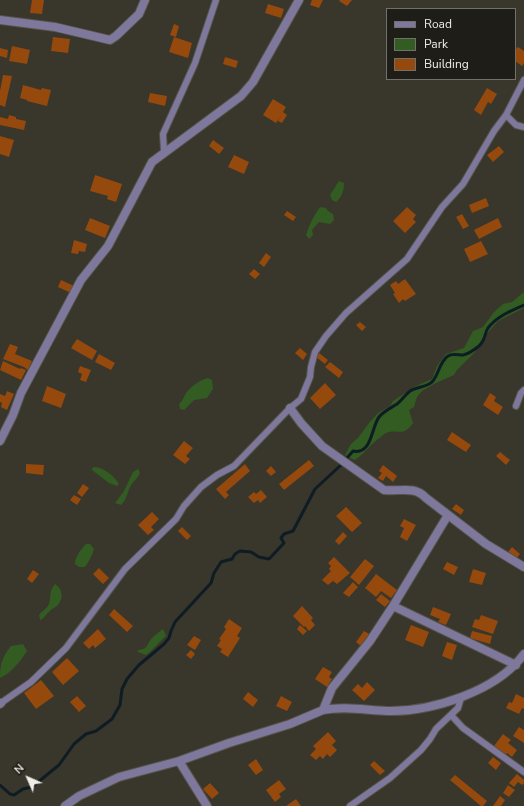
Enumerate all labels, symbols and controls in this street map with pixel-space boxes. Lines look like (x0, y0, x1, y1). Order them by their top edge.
legend (386, 8, 516, 80)
text: Road (424, 16, 452, 32)
text: Park (424, 36, 448, 52)
text: Building (424, 56, 469, 72)
north arrow (8, 758, 48, 798)
text: N (11, 761, 27, 777)

